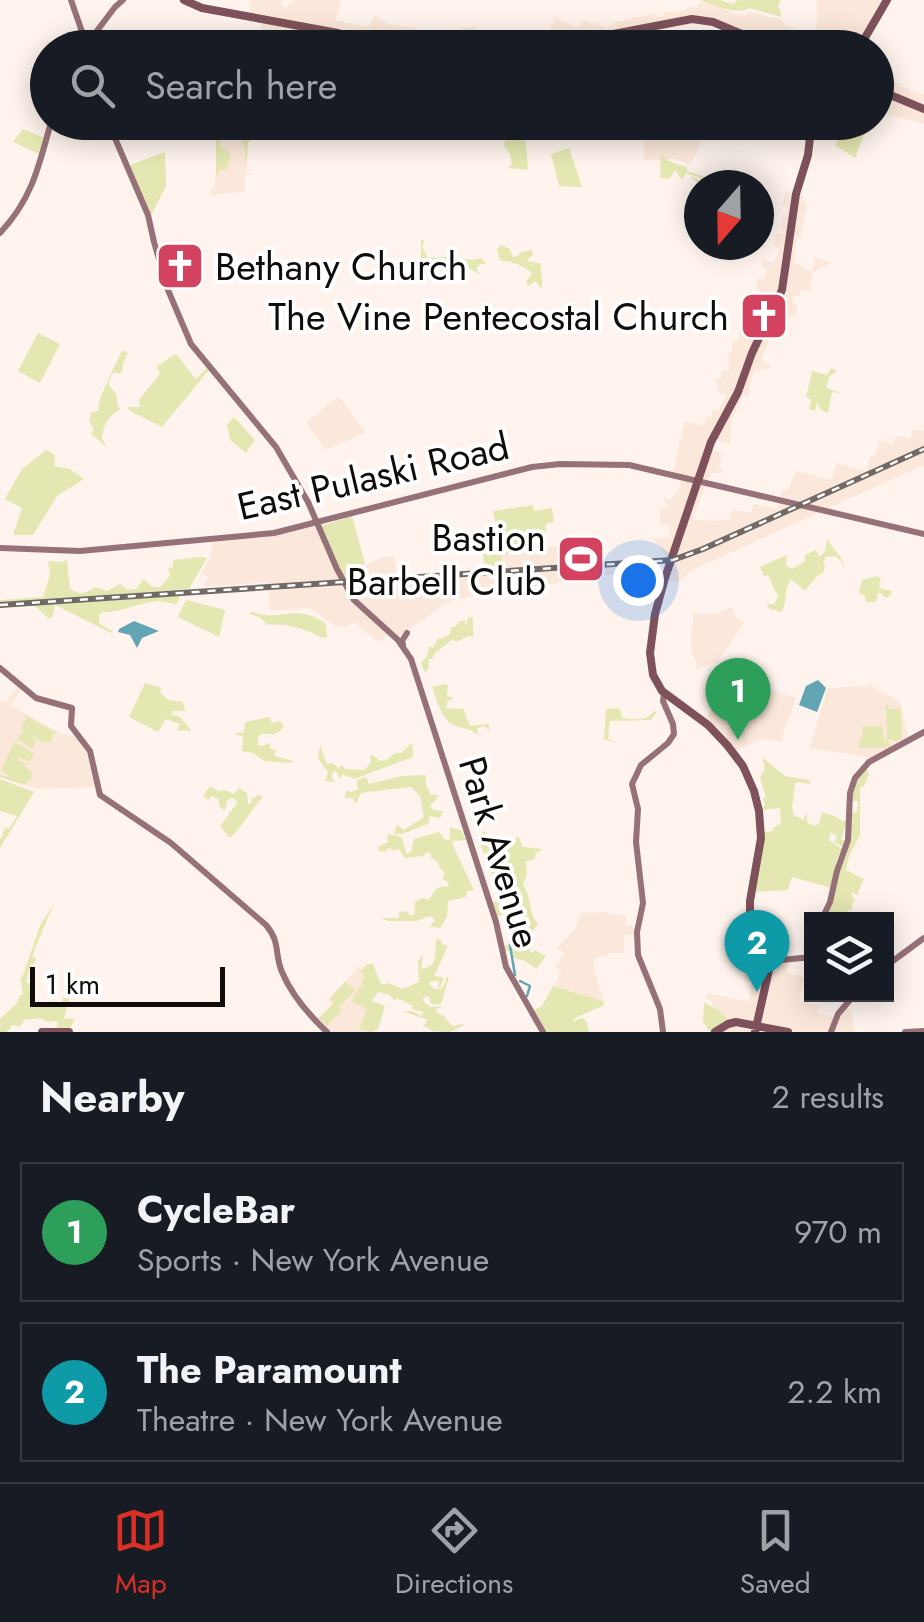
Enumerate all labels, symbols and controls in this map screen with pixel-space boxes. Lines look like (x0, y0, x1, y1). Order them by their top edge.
search box (30, 30, 894, 140)
icon: search (65, 58, 120, 113)
text: Search here (145, 58, 337, 113)
north arrow (684, 170, 774, 260)
place label: Bethany Church (215, 239, 468, 294)
church icon: Bethany Church (154, 240, 206, 292)
place label: The Vine Pentecostal Church (268, 289, 729, 344)
church icon: The Vine Pentecostal Church (738, 290, 790, 342)
street label: East Pulaski Road (232, 418, 514, 534)
place label: Bastion Barbell Club (347, 510, 546, 609)
sports icon: Bastion Barbell Club (555, 533, 607, 585)
your location (613, 555, 664, 606)
pin: 1 (706, 658, 770, 740)
street label: Park Avenue (445, 750, 555, 954)
pin: 2 (724, 910, 790, 992)
map controls (804, 912, 894, 1002)
button: layers (804, 912, 894, 1002)
scale bar (30, 962, 225, 1006)
text: 1 km (45, 964, 100, 1005)
text: Nearby (40, 1067, 184, 1128)
text: 2 results (772, 1074, 884, 1120)
text: CycleBar (137, 1182, 295, 1237)
text: 1 (66, 1209, 83, 1255)
text: 970 m (794, 1209, 882, 1255)
text: Sports · New York Avenue (137, 1237, 489, 1283)
text: The Paramount (137, 1342, 402, 1397)
text: 2 (64, 1369, 85, 1415)
text: 2.2 km (787, 1369, 882, 1415)
text: Theatre · New York Avenue (137, 1397, 503, 1443)
tab: Map (113, 1503, 168, 1604)
tab: Directions (395, 1503, 513, 1604)
tab: Saved (740, 1503, 811, 1604)

